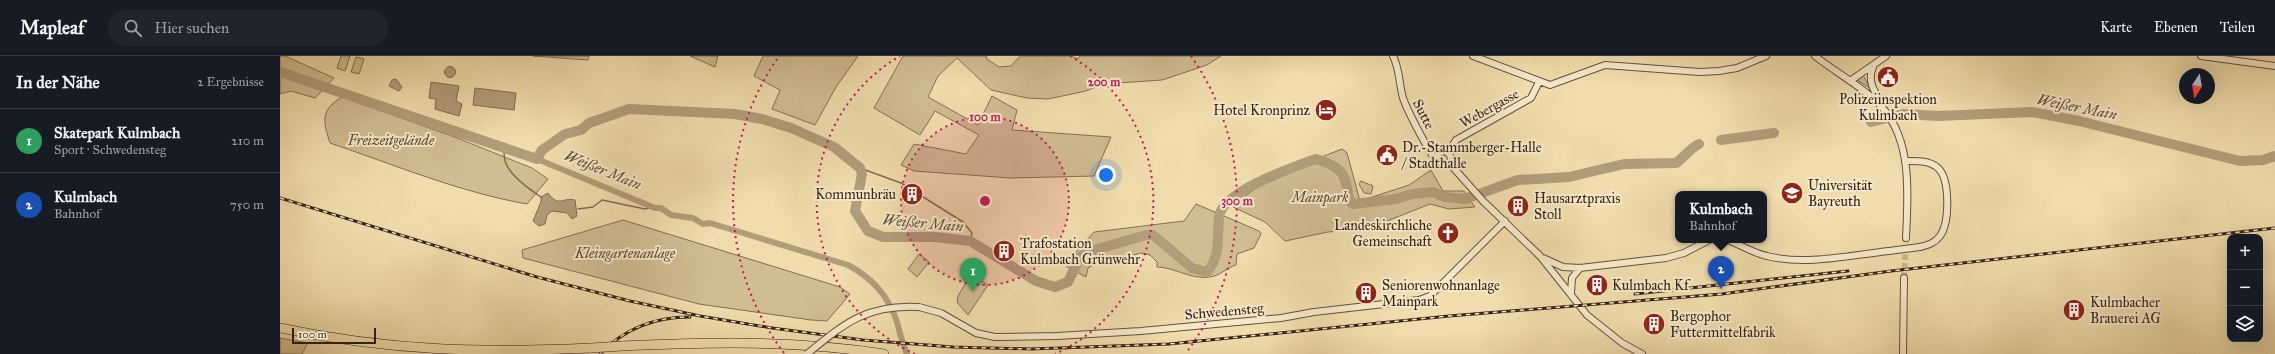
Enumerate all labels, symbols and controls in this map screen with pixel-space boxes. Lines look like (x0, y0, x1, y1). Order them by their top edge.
search box (108, 10, 388, 46)
text: Mapleaf (20, 16, 84, 39)
icon: search (122, 17, 144, 39)
text: Hier suchen (154, 19, 229, 37)
text: Karte (2100, 19, 2132, 36)
text: Ebenen (2154, 19, 2198, 36)
text: Teilen (2220, 19, 2255, 36)
public building icon: Polizeiinspektion Kulmbach (1875, 64, 1901, 90)
north arrow (2179, 68, 2215, 104)
text: In der Nähe (16, 72, 100, 93)
text: 2 Ergebnisse (197, 74, 264, 90)
text: 200 m (1088, 75, 1121, 89)
street label: Webergasse (1457, 85, 1522, 132)
water label: Weißer Main (2035, 90, 2119, 124)
place label: Polizeiinspektion Kulmbach (1839, 91, 1937, 124)
street label: Sutte (1409, 96, 1438, 132)
hotel icon: Hotel Kronprinz (1313, 97, 1339, 123)
place label: Hotel Kronprinz (1213, 102, 1311, 119)
text: 100 m (969, 110, 1002, 124)
text: Skatepark Kulmbach (54, 124, 180, 142)
park label: Freizeitgelände (347, 132, 435, 149)
text: 1 (26, 133, 32, 149)
text: 210 m (231, 133, 264, 149)
place label: Dr.-Stammberger-Halle / Stadthalle (1401, 139, 1542, 172)
text: Sport · Schwedensteg (54, 142, 166, 158)
public building icon: Dr.-Stammberger-Halle / Stadthalle (1374, 142, 1400, 168)
water label: Weißer Main (562, 146, 644, 194)
your location (1096, 165, 1116, 185)
place label: Universität Bayreuth (1808, 177, 1872, 210)
school or university icon: Universität Bayreuth (1779, 180, 1805, 206)
building icon: Kommunbräu (899, 181, 925, 207)
place label: Kommunbräu (815, 186, 897, 203)
text: Kulmbach (54, 188, 117, 206)
park label: Mainpark (1290, 189, 1349, 207)
place label: Hausarztpraxis Stoll (1534, 190, 1620, 223)
popup (1675, 191, 1767, 243)
building icon: Hausarztpraxis Stoll (1505, 193, 1531, 219)
centre of rings (978, 194, 992, 208)
text: 300 m (1221, 194, 1254, 209)
text: 2 (26, 197, 32, 213)
text: 750 m (230, 197, 264, 213)
text: Kulmbach (1689, 200, 1753, 218)
text: Bahnhof (54, 206, 101, 222)
water label: Weißer Main (882, 210, 964, 236)
place label: Landeskirchliche Gemeinschaft (1334, 217, 1432, 250)
text: Bahnhof (1689, 218, 1736, 234)
church icon: Landeskirchliche Gemeinschaft (1435, 220, 1461, 246)
map controls (2227, 234, 2263, 342)
button: + (2227, 234, 2263, 270)
place label: Trafostation Kulmbach Grünwehr (1020, 235, 1141, 268)
building icon: Trafostation Kulmbach Grünwehr (991, 238, 1017, 264)
park label: Kleingartenanlage (574, 245, 676, 262)
pin: 2 (1708, 256, 1734, 289)
pin: 1 (960, 258, 986, 291)
button: − (2227, 270, 2263, 306)
building icon: Kulmbach Kf (1584, 272, 1610, 298)
place label: Seniorenwohnanlage Mainpark (1382, 277, 1500, 310)
place label: Kulmbach Kf (1612, 277, 1691, 294)
building icon: Seniorenwohnanlage Mainpark (1353, 280, 1379, 306)
place label: Kulmbacher Brauerei AG (2090, 294, 2161, 327)
building icon: Kulmbacher Brauerei AG (2061, 297, 2087, 323)
street label: Schwedensteg (1184, 300, 1265, 323)
button: layers (2227, 306, 2263, 342)
place label: Bergophor Futtermittelfabrik (1670, 308, 1776, 341)
building icon: Bergophor Futtermittelfabrik (1641, 311, 1667, 337)
scale bar (292, 326, 376, 345)
text: 100 m (298, 328, 327, 341)

